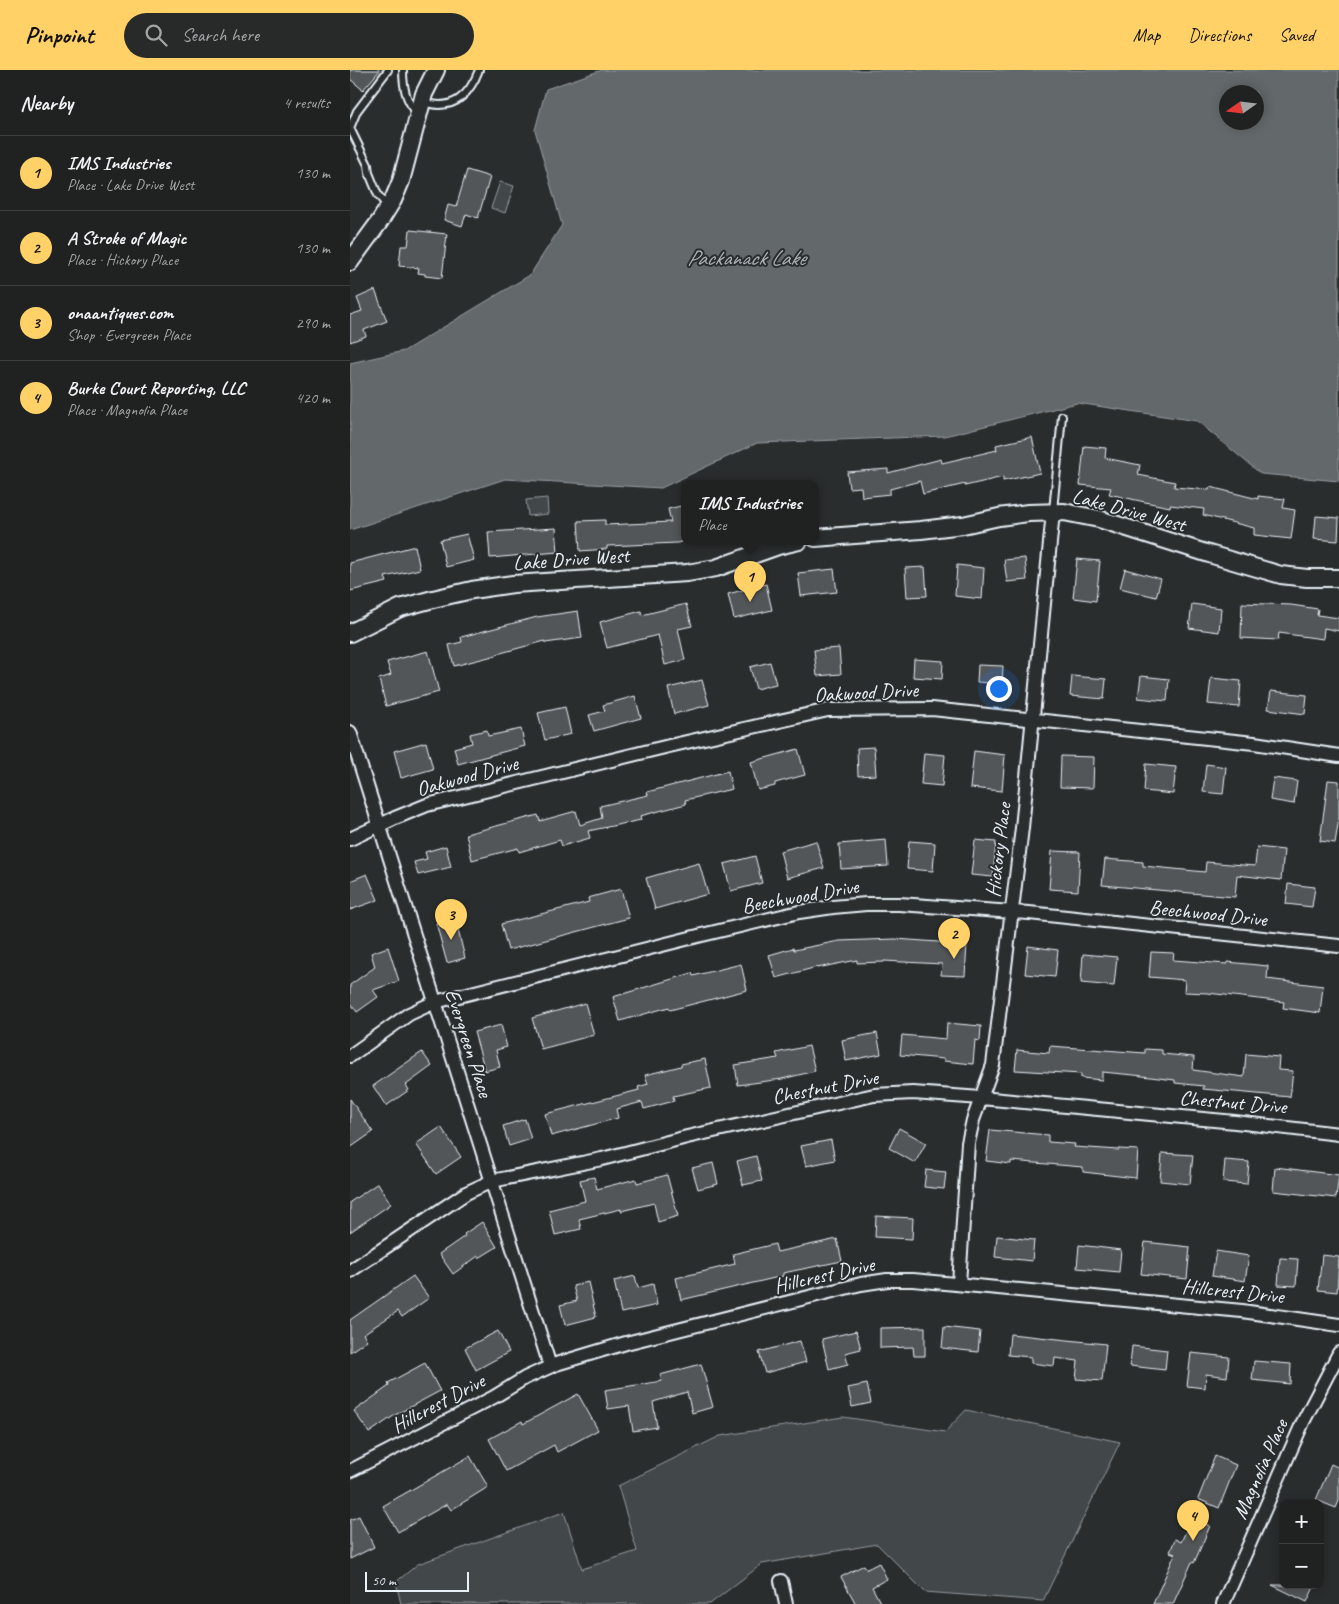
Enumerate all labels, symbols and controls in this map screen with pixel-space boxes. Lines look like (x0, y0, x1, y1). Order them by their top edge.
search box (124, 13, 474, 58)
text: Pinpoint (25, 20, 94, 50)
icon: search (142, 21, 170, 49)
text: Search here (182, 23, 259, 47)
text: Map (1133, 24, 1160, 46)
text: Directions (1188, 24, 1251, 46)
text: Saved (1279, 24, 1314, 46)
north arrow (1219, 85, 1264, 130)
text: Nearby (20, 90, 73, 116)
text: 4 results (283, 93, 330, 113)
text: IMS Industries (67, 151, 170, 175)
text: 1 (32, 163, 40, 183)
text: 130 m (296, 163, 330, 183)
text: Place · Lake Drive West (67, 175, 194, 195)
text: A Stroke of Magic (67, 226, 187, 250)
text: 2 (32, 238, 40, 258)
text: 130 m (296, 238, 330, 258)
water label: Packanack Lake (687, 244, 809, 272)
text: Place · Hickory Place (67, 250, 178, 270)
text: onaantiques.com (67, 301, 173, 325)
text: 3 (32, 313, 40, 333)
text: 290 m (296, 313, 330, 333)
text: Shop · Evergreen Place (67, 325, 190, 345)
text: Burke Court Reporting, LLC (67, 376, 245, 400)
text: 4 (32, 388, 40, 408)
text: 420 m (296, 388, 330, 408)
text: Place · Magnolia Place (67, 400, 187, 420)
popup (681, 480, 819, 545)
street label: Lake Drive West (1069, 482, 1190, 538)
text: IMS Industries (698, 491, 802, 515)
text: Place (698, 515, 726, 535)
street label: Lake Drive West (512, 542, 632, 576)
pin: 1 (734, 561, 766, 602)
street label: Oakwood Drive (813, 676, 920, 708)
your location (986, 676, 1012, 702)
street label: Oakwood Drive (413, 750, 522, 802)
street label: Hickory Place (979, 799, 1017, 899)
street label: Beechwood Drive (740, 873, 862, 919)
street label: Beechwood Drive (1148, 894, 1269, 932)
pin: 3 (435, 899, 467, 940)
pin: 2 (938, 918, 970, 959)
street label: Evergreen Place (439, 986, 499, 1101)
street label: Chestnut Drive (770, 1064, 882, 1110)
street label: Chestnut Drive (1178, 1084, 1290, 1120)
street label: Hillcrest Drive (771, 1250, 879, 1299)
street label: Hillcrest Drive (1181, 1273, 1287, 1309)
street label: Hillcrest Drive (387, 1367, 491, 1438)
street label: Magnolia Place (1226, 1414, 1294, 1523)
map controls (1279, 1499, 1324, 1589)
button: + (1279, 1499, 1324, 1544)
pin: 4 (1177, 1500, 1209, 1541)
button: − (1279, 1544, 1324, 1589)
scale bar (365, 1569, 469, 1592)
text: 50 m (372, 1572, 396, 1589)

